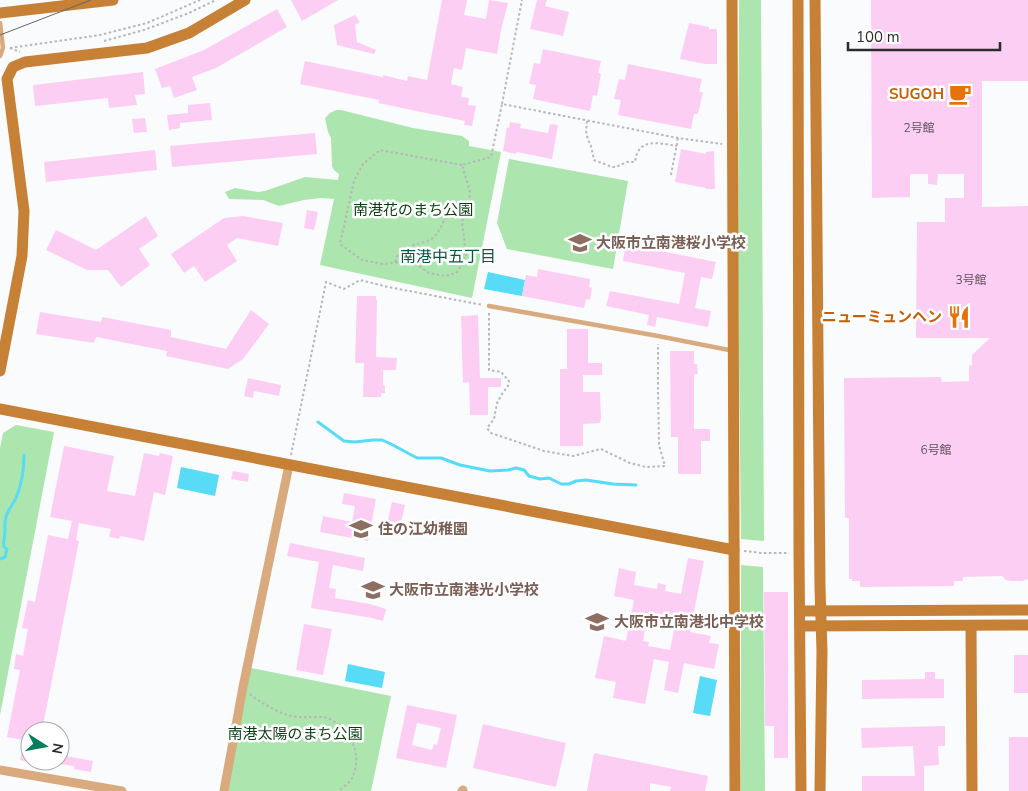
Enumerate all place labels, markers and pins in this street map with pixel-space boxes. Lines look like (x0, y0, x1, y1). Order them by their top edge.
cafe icon: SUGOH (947, 81, 973, 107)
place label: SUGOH (889, 84, 944, 104)
school or university icon: 大阪市立南港桜小学校 (567, 230, 593, 256)
place label: 大阪市立南港桜小学校 (596, 233, 746, 253)
restaurant icon: ニューミュンヘン (946, 304, 972, 330)
place label: ニューミュンヘン (822, 307, 942, 327)
school or university icon: 住の江幼稚園 (348, 516, 374, 542)
place label: 住の江幼稚園 (378, 519, 468, 539)
school or university icon: 大阪市立南港光小学校 (360, 577, 386, 603)
place label: 大阪市立南港光小学校 (389, 580, 539, 600)
school or university icon: 大阪市立南港北中学校 (584, 609, 610, 635)
place label: 大阪市立南港北中学校 (614, 612, 764, 632)

